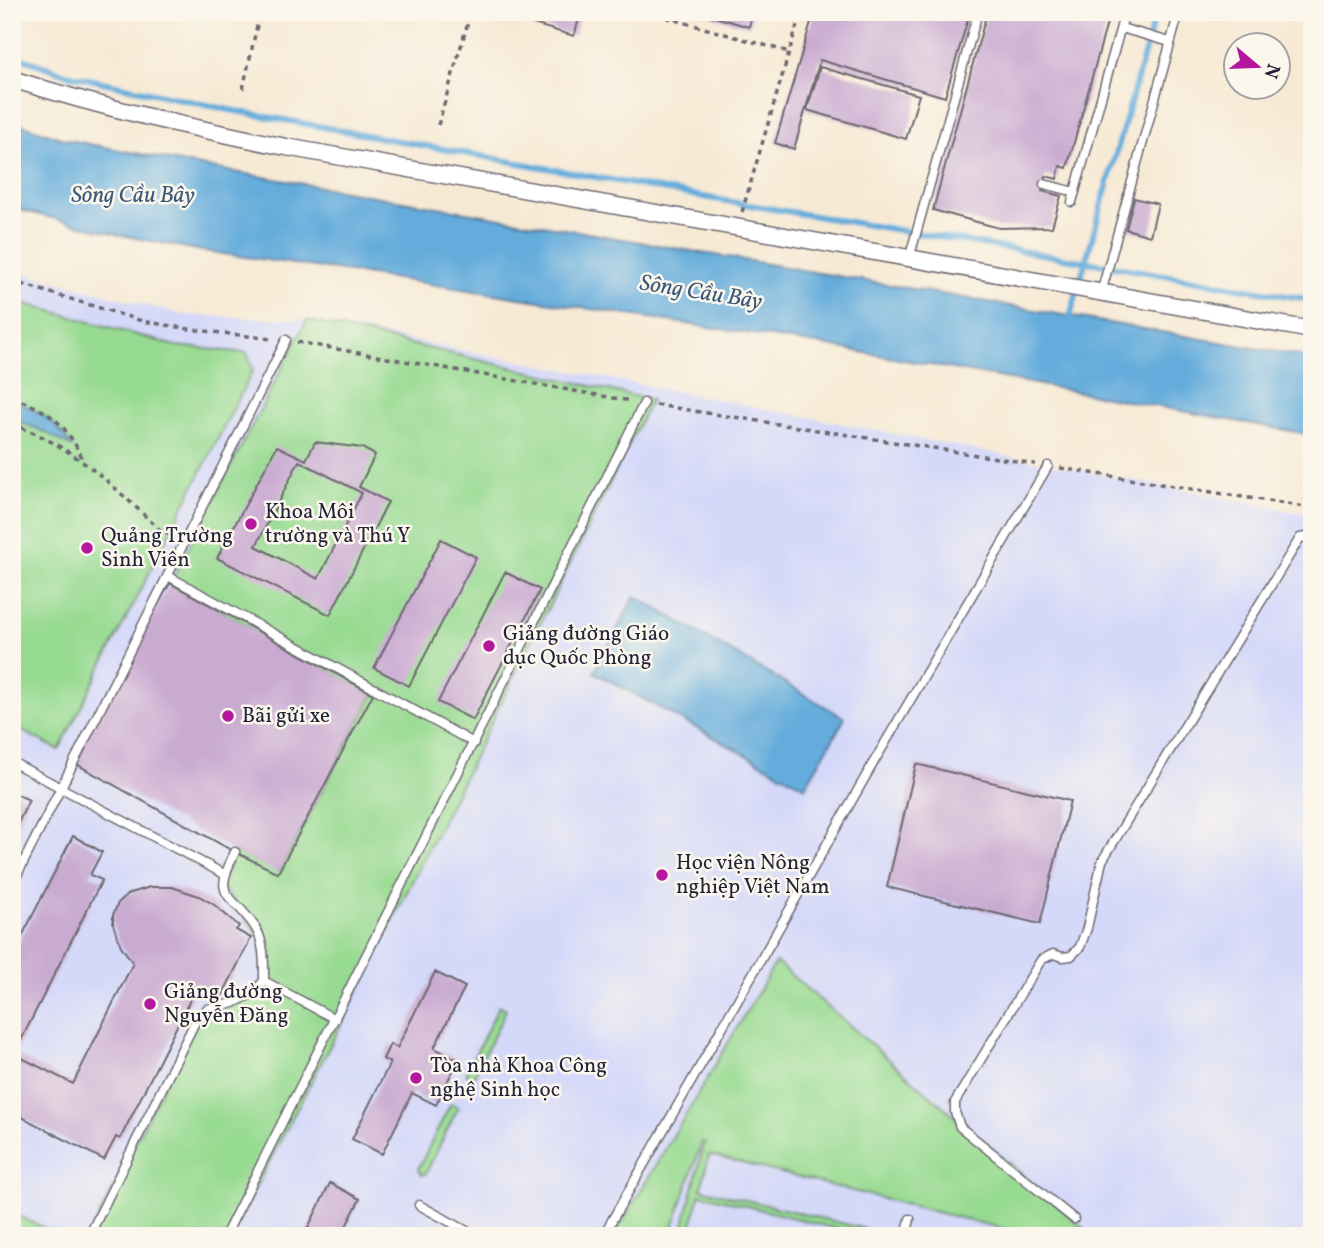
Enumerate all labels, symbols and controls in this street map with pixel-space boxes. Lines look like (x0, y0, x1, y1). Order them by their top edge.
north arrow (1222, 32, 1292, 102)
text: N (1257, 60, 1286, 82)
water label: Sông Cầu Bây (71, 180, 195, 212)
water label: Sông Cầu Bây (637, 268, 765, 318)
place label: Khoa Môi trường và Thú Y (265, 498, 410, 551)
marker: Khoa Môi trường và Thú Y (243, 516, 259, 532)
place label: Quảng Trường Sinh Viên (101, 522, 233, 575)
marker: Quảng Trường Sinh Viên (79, 540, 95, 556)
place label: Giảng đường Giáo dục Quốc Phòng (503, 620, 669, 673)
marker: Giảng đường Giáo dục Quốc Phòng (481, 638, 497, 654)
place label: Bãi gửi xe (242, 702, 330, 731)
marker: Bãi gửi xe (220, 708, 236, 724)
place label: Học viện Nông nghiệp Việt Nam (676, 849, 830, 902)
marker: Học viện Nông nghiệp Việt Nam (654, 867, 670, 883)
place label: Giảng đường Nguyễn Đăng (164, 978, 288, 1031)
marker: Giảng đường Nguyễn Đăng (142, 996, 158, 1012)
place label: Tòa nhà Khoa Công nghệ Sinh học (430, 1052, 607, 1105)
marker: Tòa nhà Khoa Công nghệ Sinh học (408, 1070, 424, 1086)

